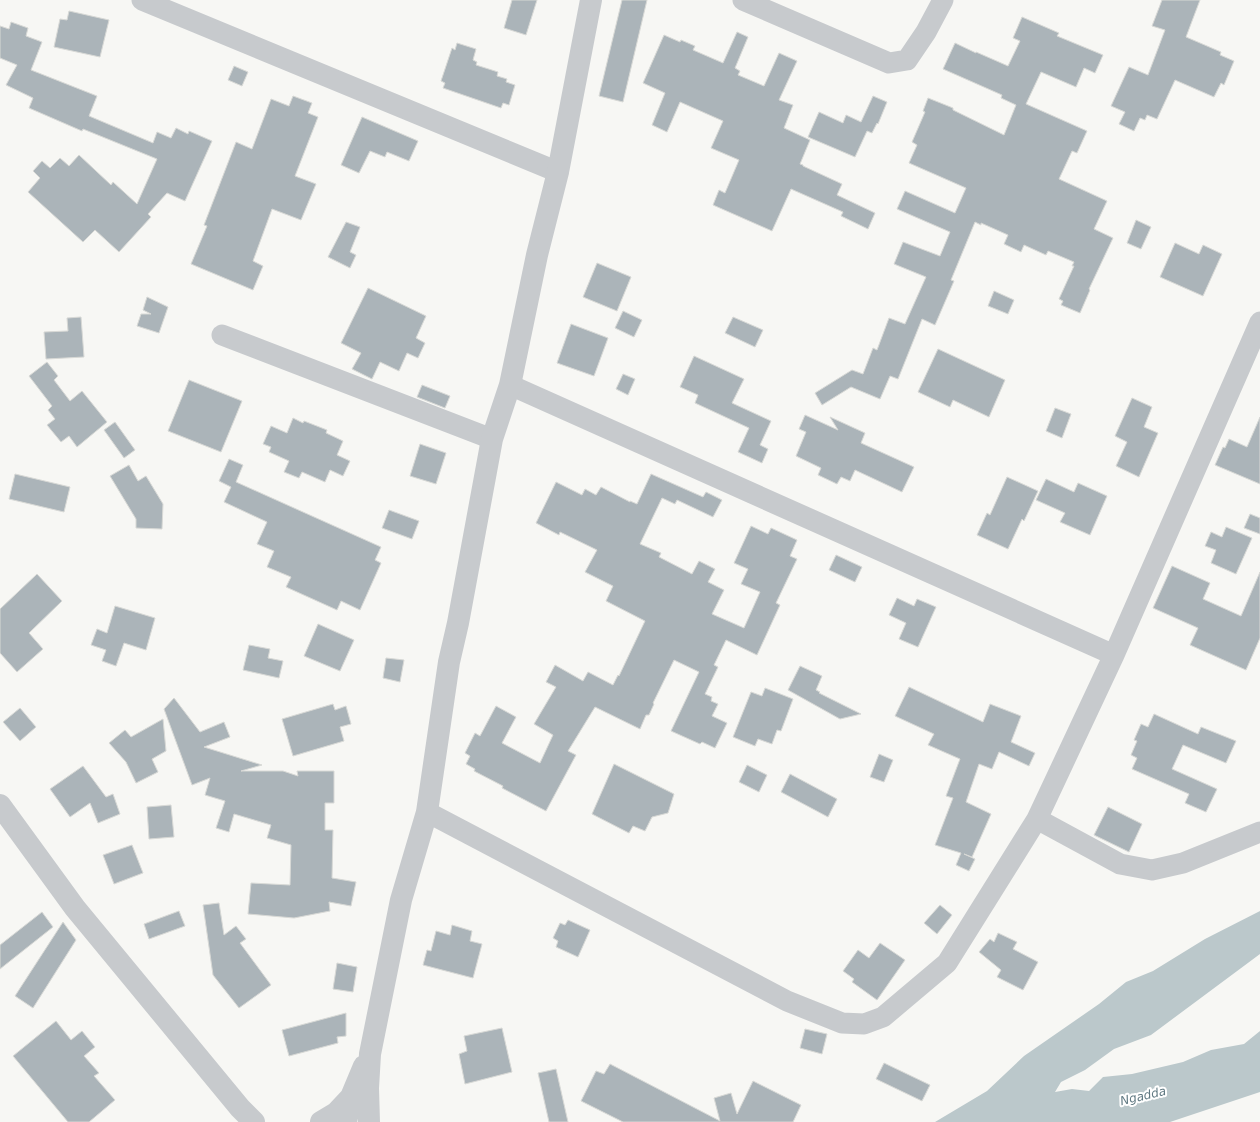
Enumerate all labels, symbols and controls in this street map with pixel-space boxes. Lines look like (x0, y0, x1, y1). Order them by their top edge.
water label: Ngadda (1119, 1084, 1167, 1108)

